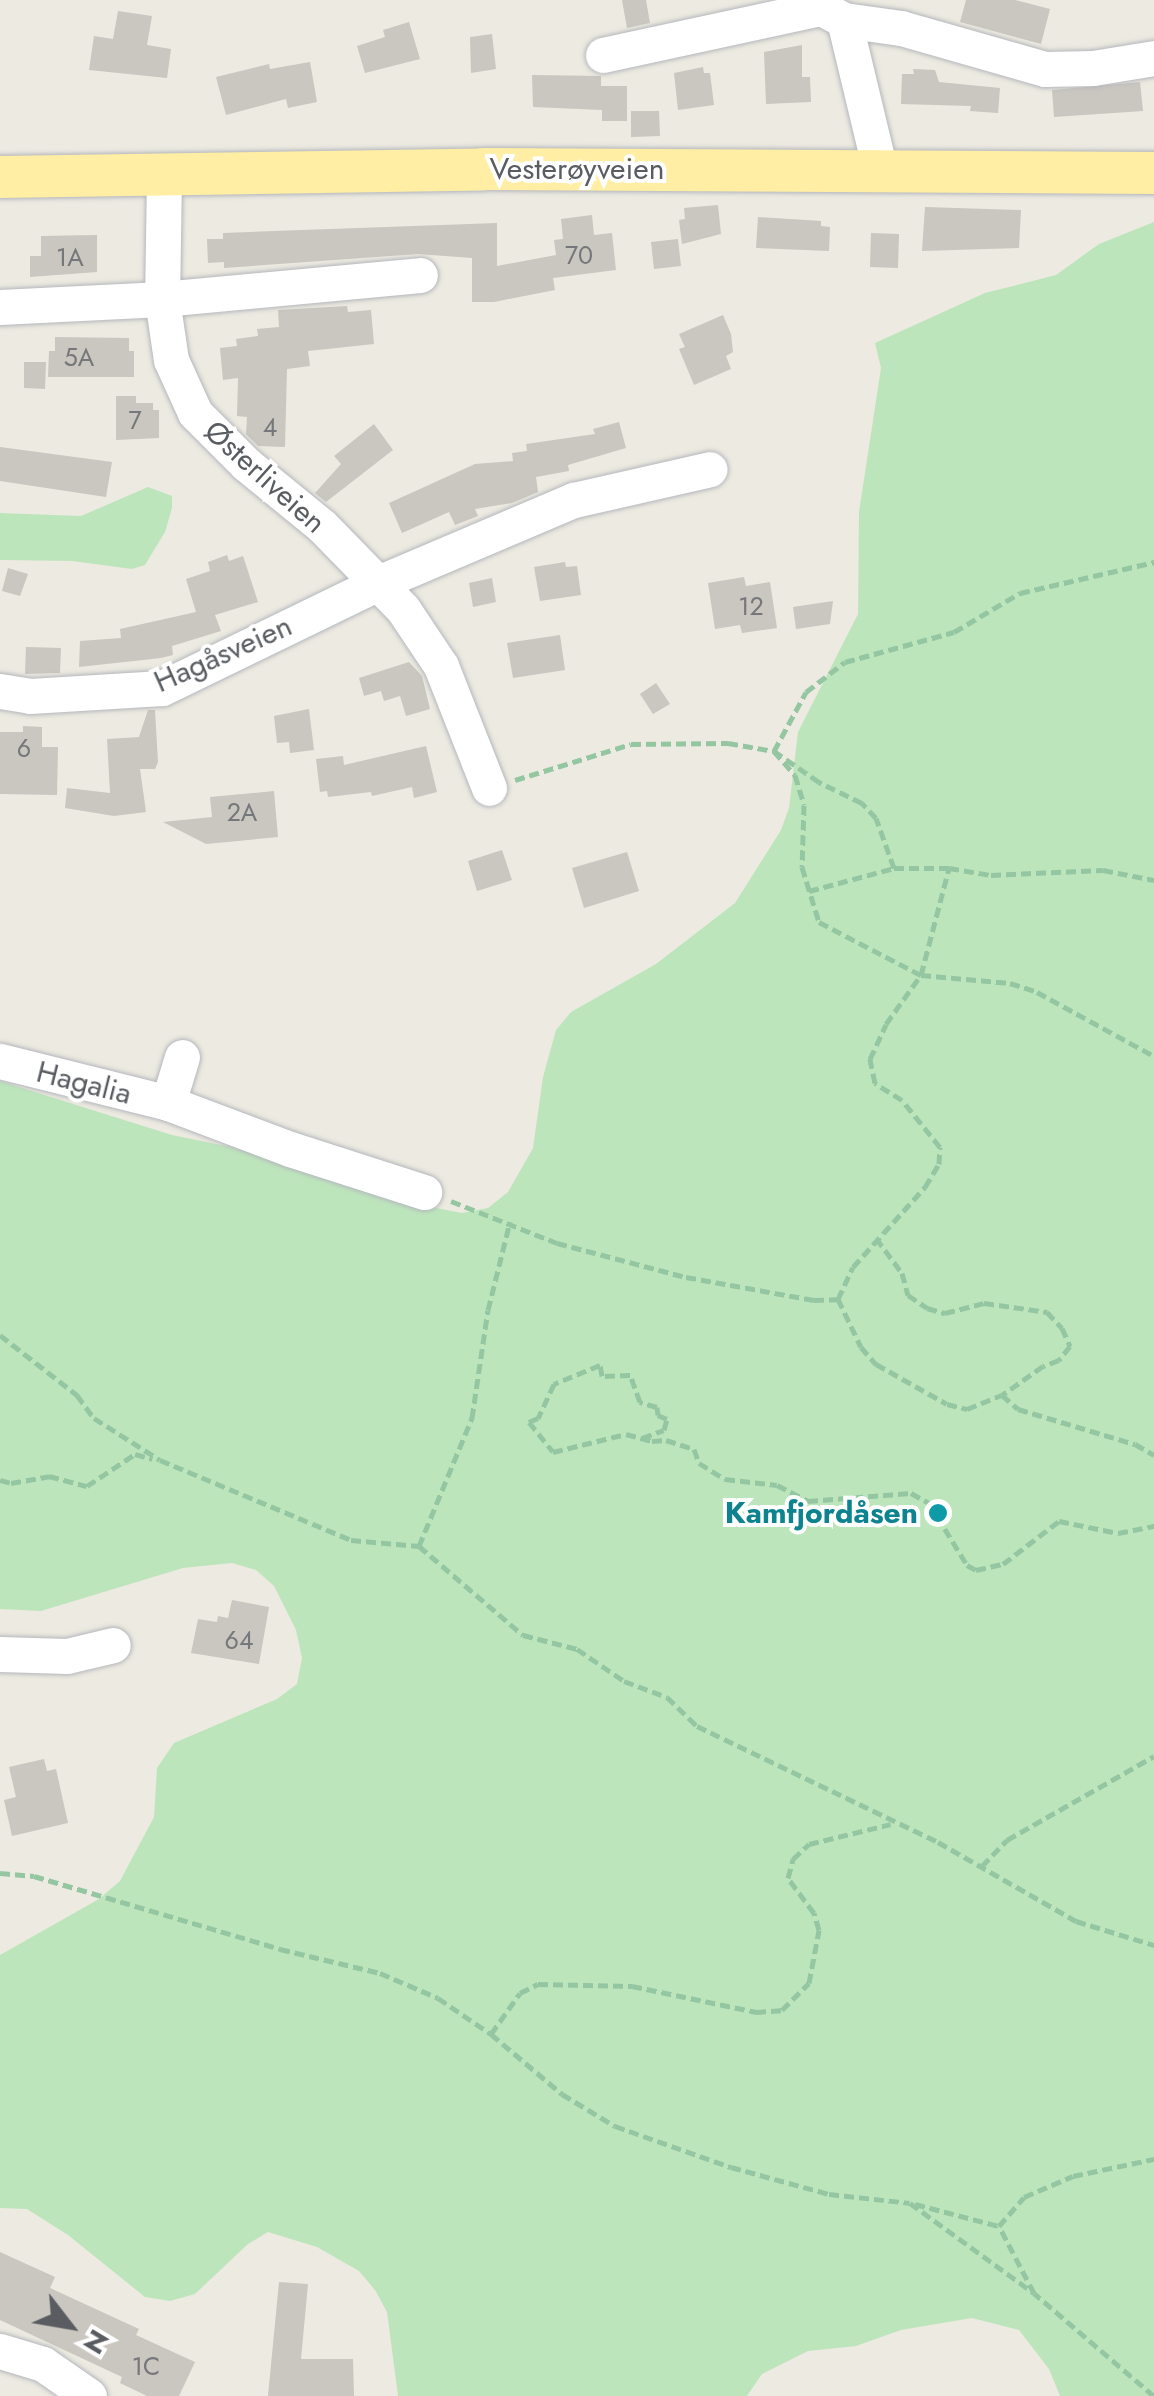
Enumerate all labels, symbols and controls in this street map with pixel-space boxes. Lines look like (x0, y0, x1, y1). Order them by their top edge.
street label: Vesterøyveien (489, 151, 665, 187)
house number: 70 (565, 240, 593, 270)
house number: 1A (56, 242, 84, 272)
house number: 5A (64, 342, 94, 372)
house number: 7 (128, 405, 142, 435)
house number: 4 (263, 412, 277, 442)
street label: Østerliveien (197, 413, 333, 541)
house number: 12 (738, 591, 764, 621)
street label: Hagåsveien (149, 608, 297, 700)
house number: 6 (17, 733, 31, 763)
house number: 2A (227, 797, 257, 827)
street label: Hagalia (33, 1054, 135, 1112)
place label: Kamfjordåsen (725, 1495, 918, 1531)
marker: Kamfjordåsen (927, 1502, 949, 1524)
house number: 64 (225, 1625, 253, 1655)
north arrow (20, 2276, 120, 2376)
text: N (73, 2322, 119, 2362)
house number: 1C (132, 2351, 160, 2381)

